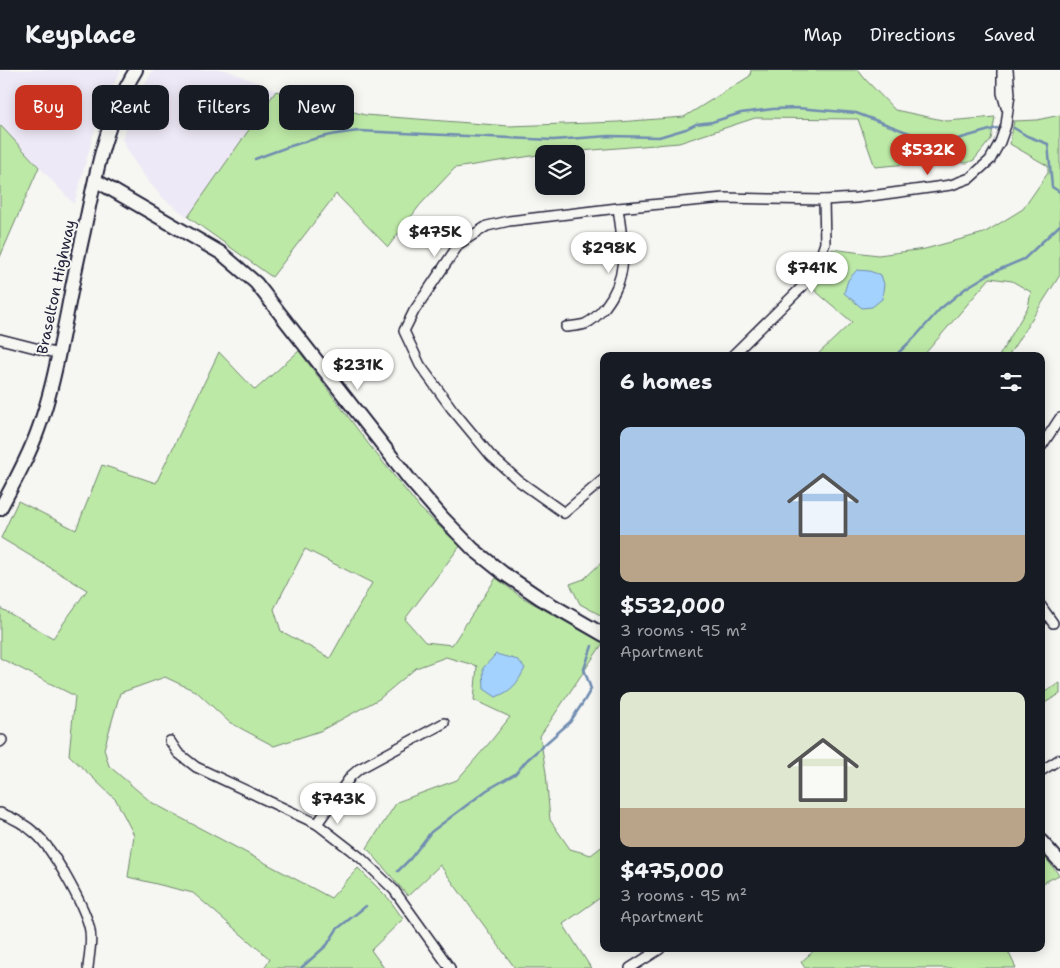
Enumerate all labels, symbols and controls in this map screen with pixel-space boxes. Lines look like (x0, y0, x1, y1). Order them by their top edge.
text: Keyplace (25, 19, 136, 51)
text: Map (804, 23, 842, 47)
text: Directions (870, 23, 956, 47)
text: Saved (984, 23, 1035, 47)
chip: Buy (15, 85, 82, 130)
chip: Rent (92, 85, 169, 130)
chip: Filters (179, 85, 269, 130)
chip: New (279, 85, 354, 130)
pin: $532K (893, 134, 963, 176)
text: $532K (901, 139, 955, 160)
map controls (535, 145, 585, 195)
button: layers (535, 145, 585, 195)
pin: $475K (400, 216, 470, 258)
street label: Braselton Highway (32, 218, 80, 356)
text: $475K (408, 221, 462, 242)
pin: $298K (574, 232, 644, 274)
text: $298K (582, 237, 636, 258)
pin: $741K (777, 252, 847, 294)
text: $741K (787, 257, 837, 278)
pin: $231K (323, 348, 393, 391)
text: $231K (333, 354, 383, 375)
text: 6 homes (620, 368, 712, 396)
icon: filters (997, 368, 1025, 396)
icon: home (778, 460, 868, 550)
text: $532,000 (620, 592, 725, 620)
text: 3 rooms · 95 m² (620, 620, 747, 641)
text: Apartment (620, 641, 703, 662)
icon: home (778, 725, 868, 815)
pin: $743K (303, 782, 373, 825)
text: $743K (311, 788, 365, 809)
text: $475,000 (620, 857, 724, 885)
text: 3 rooms · 95 m² (620, 885, 747, 906)
text: Apartment (620, 906, 703, 927)

